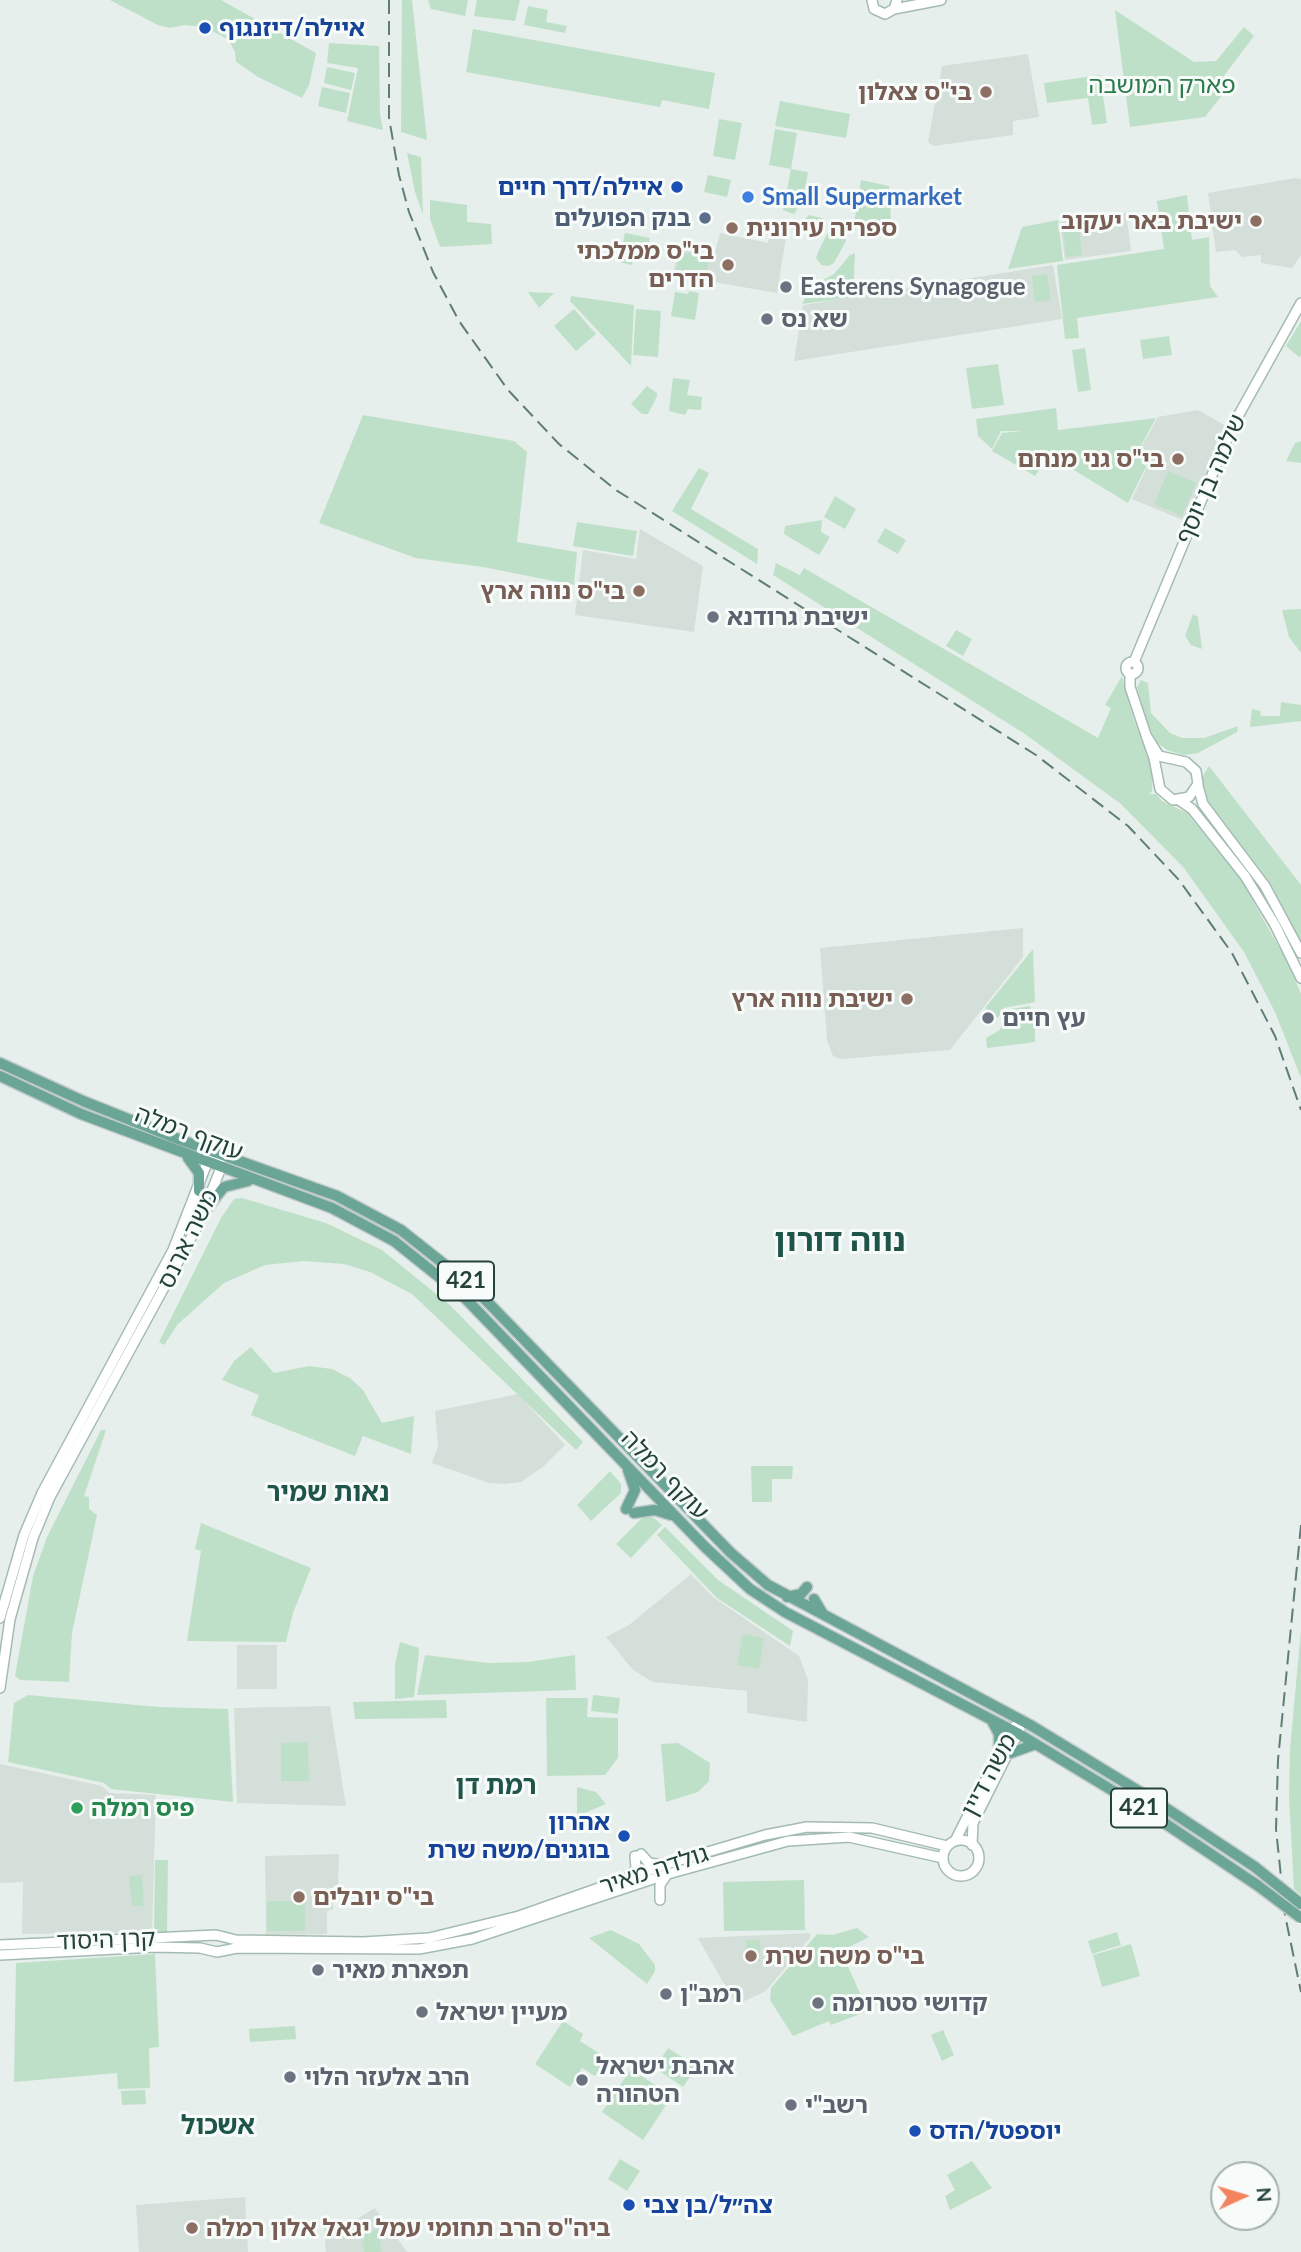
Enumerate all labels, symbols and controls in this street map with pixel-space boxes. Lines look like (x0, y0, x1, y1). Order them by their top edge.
place label: איילה/דיזנגוף (219, 14, 365, 42)
marker: איילה/דיזנגוף (197, 20, 213, 36)
park label: פארק המושבה (1088, 71, 1236, 99)
place label: בי"ס צאלון (858, 78, 972, 106)
marker: בי"ס צאלון (978, 84, 994, 100)
place label: איילה/דרך חיים (498, 173, 663, 201)
marker: איילה/דרך חיים (669, 179, 685, 195)
place label: Small Supermarket (762, 183, 962, 211)
marker: Small Supermarket (740, 189, 756, 205)
place label: בנק הפועלים (554, 204, 691, 232)
place label: ישיבת באר יעקוב (1061, 207, 1242, 235)
marker: בנק הפועלים (697, 210, 713, 226)
marker: ישיבת באר יעקוב (1248, 213, 1264, 229)
place label: ספריה עירונית (746, 214, 897, 242)
marker: ספריה עירונית (724, 220, 740, 236)
place label: בי"ס ממלכתי הדרים (577, 237, 714, 293)
marker: בי"ס ממלכתי הדרים (720, 257, 736, 273)
place label: Easterens Synagogue (800, 273, 1026, 301)
marker: Easterens Synagogue (778, 279, 794, 295)
place label: שא נס (781, 305, 848, 333)
marker: שא נס (759, 311, 775, 327)
street label: שלמה בן יוסף (1170, 410, 1252, 548)
place label: בי"ס גני מנחם (1017, 445, 1164, 473)
marker: בי"ס גני מנחם (1170, 451, 1186, 467)
place label: בי"ס נווה ארץ (480, 577, 625, 605)
marker: בי"ס נווה ארץ (631, 583, 647, 599)
place label: ישיבת גרודנא (727, 603, 868, 631)
marker: ישיבת גרודנא (705, 609, 721, 625)
place label: ישיבת נווה ארץ (731, 985, 893, 1013)
marker: ישיבת נווה ארץ (899, 991, 915, 1007)
place label: עץ חיים (1002, 1004, 1086, 1032)
marker: עץ חיים (980, 1010, 996, 1026)
street label: עוקף רמלה (131, 1099, 247, 1167)
street label: משה ארנס (152, 1185, 224, 1293)
district label: נווה דורון (774, 1222, 906, 1260)
road number: 421 (438, 1262, 494, 1300)
street label: עוקף רמלה (615, 1424, 715, 1526)
district label: נאות שמיר (267, 1477, 389, 1509)
street label: משה דיין (955, 1729, 1023, 1821)
district label: רמת דן (455, 1770, 537, 1802)
road number: 421 (1111, 1788, 1167, 1828)
place label: פיס רמלה (91, 1794, 194, 1822)
marker: פיס רמלה (69, 1800, 85, 1816)
place label: אהרון בוגנים/משה שרת (428, 1808, 610, 1864)
marker: אהרון בוגנים/משה שרת (616, 1828, 632, 1844)
street label: גולדה מאיר (596, 1839, 712, 1901)
place label: בי"ס יובלים (313, 1883, 434, 1911)
marker: בי"ס יובלים (291, 1889, 307, 1905)
street label: קרן היסוד (56, 1924, 156, 1956)
place label: בי"ס משה שרת (765, 1942, 925, 1970)
marker: בי"ס משה שרת (743, 1948, 759, 1964)
place label: תפארת מאיר (332, 1956, 469, 1984)
marker: תפארת מאיר (310, 1962, 326, 1978)
place label: רמב"ן (680, 1980, 742, 2008)
marker: רמב"ן (658, 1986, 674, 2002)
place label: קדושי סטרומה (832, 1989, 988, 2017)
marker: קדושי סטרומה (810, 1995, 826, 2011)
place label: מעיין ישראל (436, 1998, 567, 2026)
marker: מעיין ישראל (414, 2004, 430, 2020)
place label: אהבת ישראל הטהורה (596, 2052, 734, 2108)
place label: הרב אלעזר הלוי (304, 2063, 470, 2091)
marker: הרב אלעזר הלוי (282, 2069, 298, 2085)
marker: אהבת ישראל הטהורה (574, 2072, 590, 2088)
place label: רשב"י (805, 2091, 868, 2119)
marker: רשב"י (783, 2097, 799, 2113)
district label: אשכול (181, 2110, 255, 2142)
place label: יוספטל/הדס (929, 2117, 1062, 2145)
marker: יוספטל/הדס (907, 2123, 923, 2139)
north arrow (1210, 2161, 1280, 2231)
text: N (1252, 2187, 1276, 2203)
place label: צה״ל/בן צבי (643, 2191, 773, 2219)
marker: צה״ל/בן צבי (621, 2197, 637, 2213)
place label: ביה"ס הרב תחומי עמל יגאל אלון רמלה (206, 2214, 611, 2242)
marker: ביה"ס הרב תחומי עמל יגאל אלון רמלה (184, 2220, 200, 2236)

